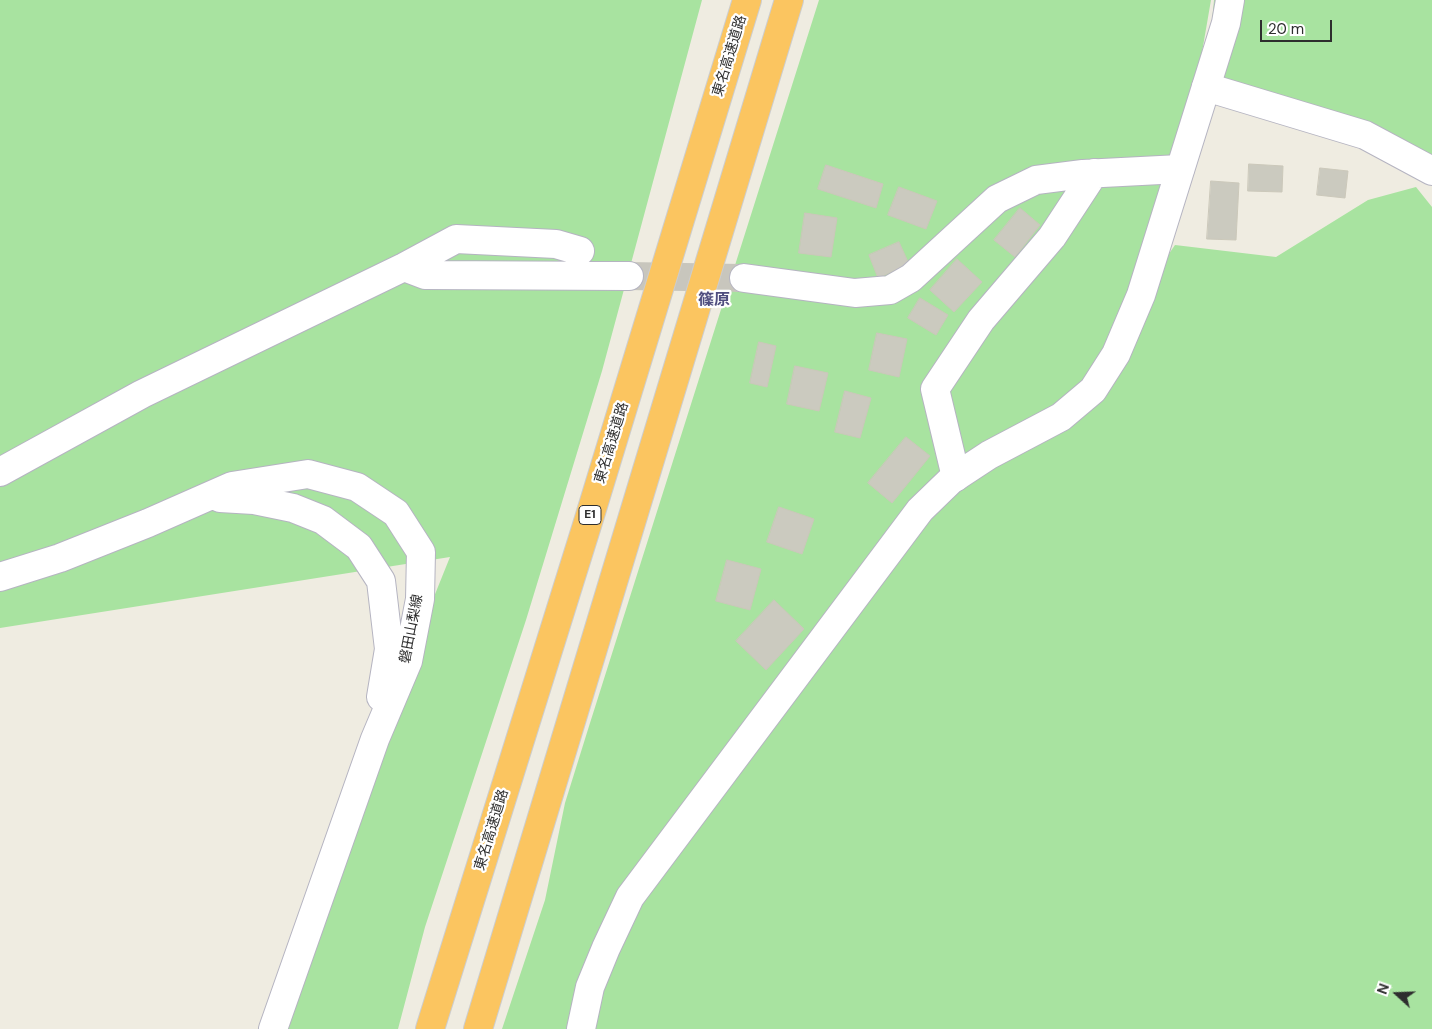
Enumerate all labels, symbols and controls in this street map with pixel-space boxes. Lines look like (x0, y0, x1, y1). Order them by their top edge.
scale bar (1262, 10, 1334, 42)
street label: 東名高速道路 (710, 13, 750, 99)
text: 20 m (1268, 19, 1304, 39)
district label: 篠原 (698, 291, 730, 311)
street label: 東名高速道路 (592, 400, 632, 486)
road number: E1 (579, 506, 601, 524)
street label: 磐田山梨線 (397, 593, 427, 665)
street label: 東名高速道路 (472, 787, 512, 873)
north arrow (1372, 969, 1422, 1019)
text: N (1373, 981, 1393, 997)

